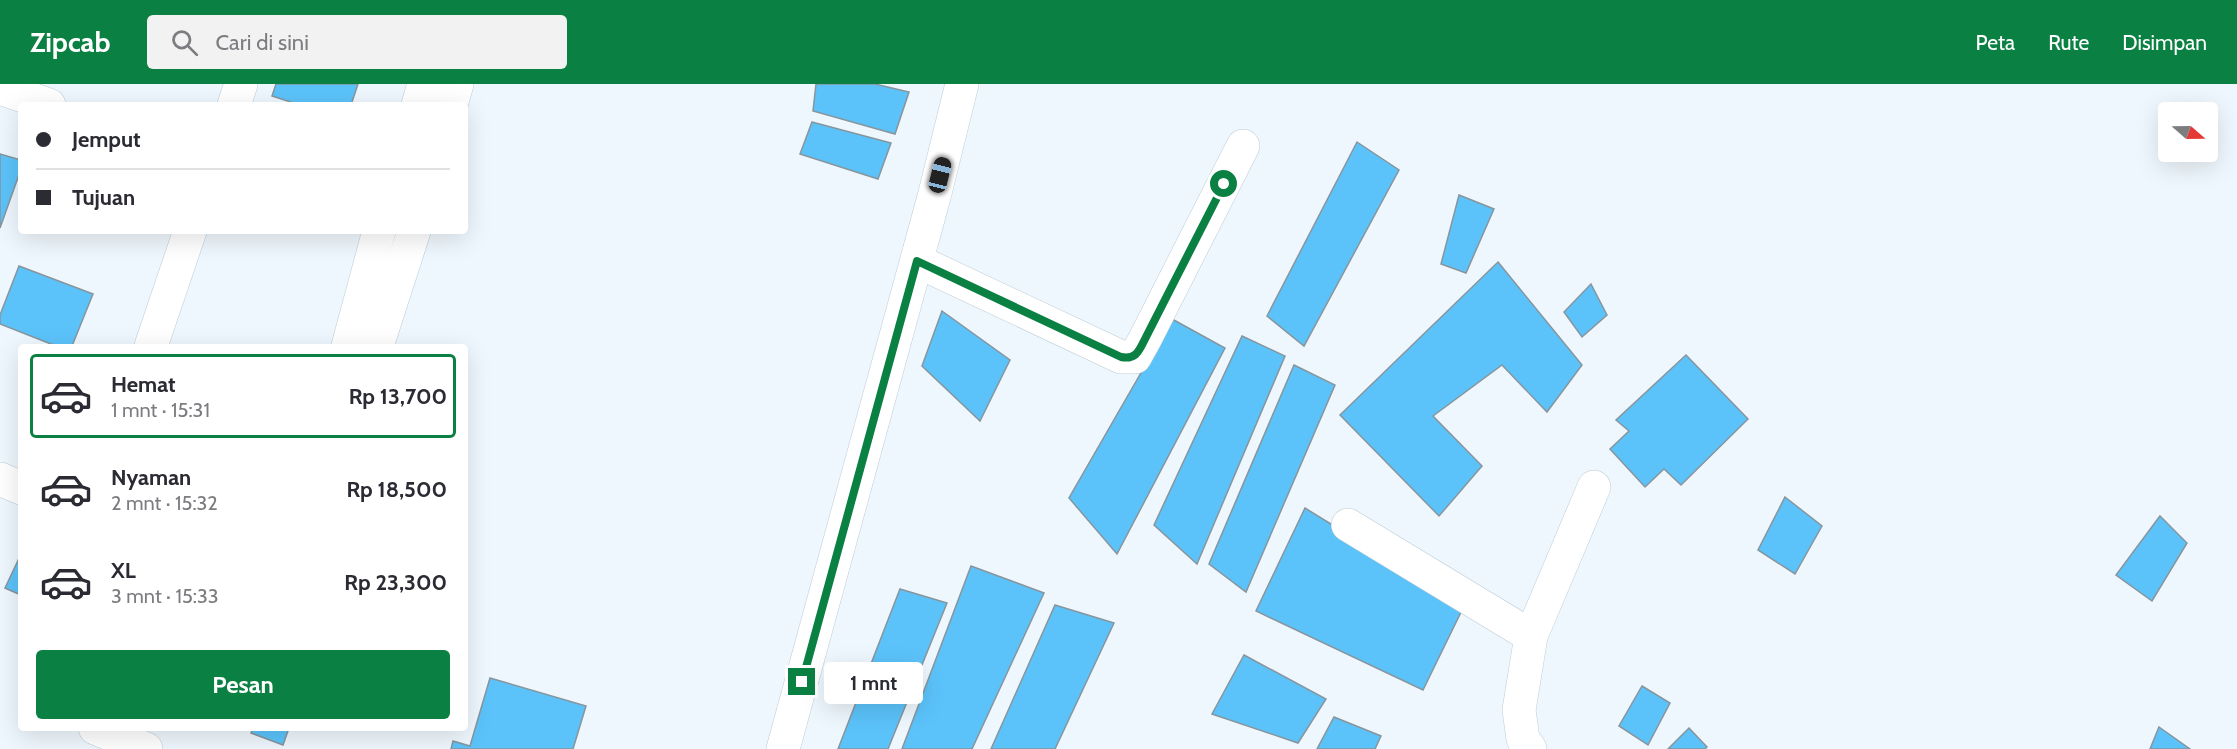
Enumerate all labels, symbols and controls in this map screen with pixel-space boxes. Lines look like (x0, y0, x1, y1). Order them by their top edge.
search box (147, 15, 567, 69)
text: Zipcab (30, 25, 111, 59)
icon: search (168, 26, 201, 59)
text: Cari di sini (216, 29, 309, 56)
text: Peta (1976, 30, 2015, 55)
text: Rute (2048, 30, 2089, 55)
text: Disimpan (2122, 30, 2207, 55)
north arrow (2158, 102, 2218, 162)
map controls (2158, 102, 2218, 162)
text: Jemput (72, 126, 141, 153)
car (927, 155, 953, 195)
route start (1210, 170, 1237, 197)
text: Tujuan (72, 184, 135, 211)
icon: car (39, 369, 93, 423)
text: Hemat (111, 371, 176, 398)
text: Rp 13,700 (349, 383, 447, 410)
text: 1 mnt · 15:31 (111, 398, 210, 422)
icon: car (39, 462, 93, 516)
text: Nyaman (111, 464, 191, 491)
text: Rp 18,500 (346, 476, 447, 503)
text: 2 mnt · 15:32 (111, 491, 218, 515)
icon: car (39, 555, 93, 609)
text: XL (111, 557, 136, 584)
text: Rp 23,300 (344, 569, 447, 596)
text: 3 mnt · 15:33 (111, 584, 219, 608)
button: Pesan (36, 650, 450, 719)
callout: 1 mnt (823, 661, 922, 703)
route end (788, 668, 815, 695)
text: 1 mnt (850, 671, 897, 695)

